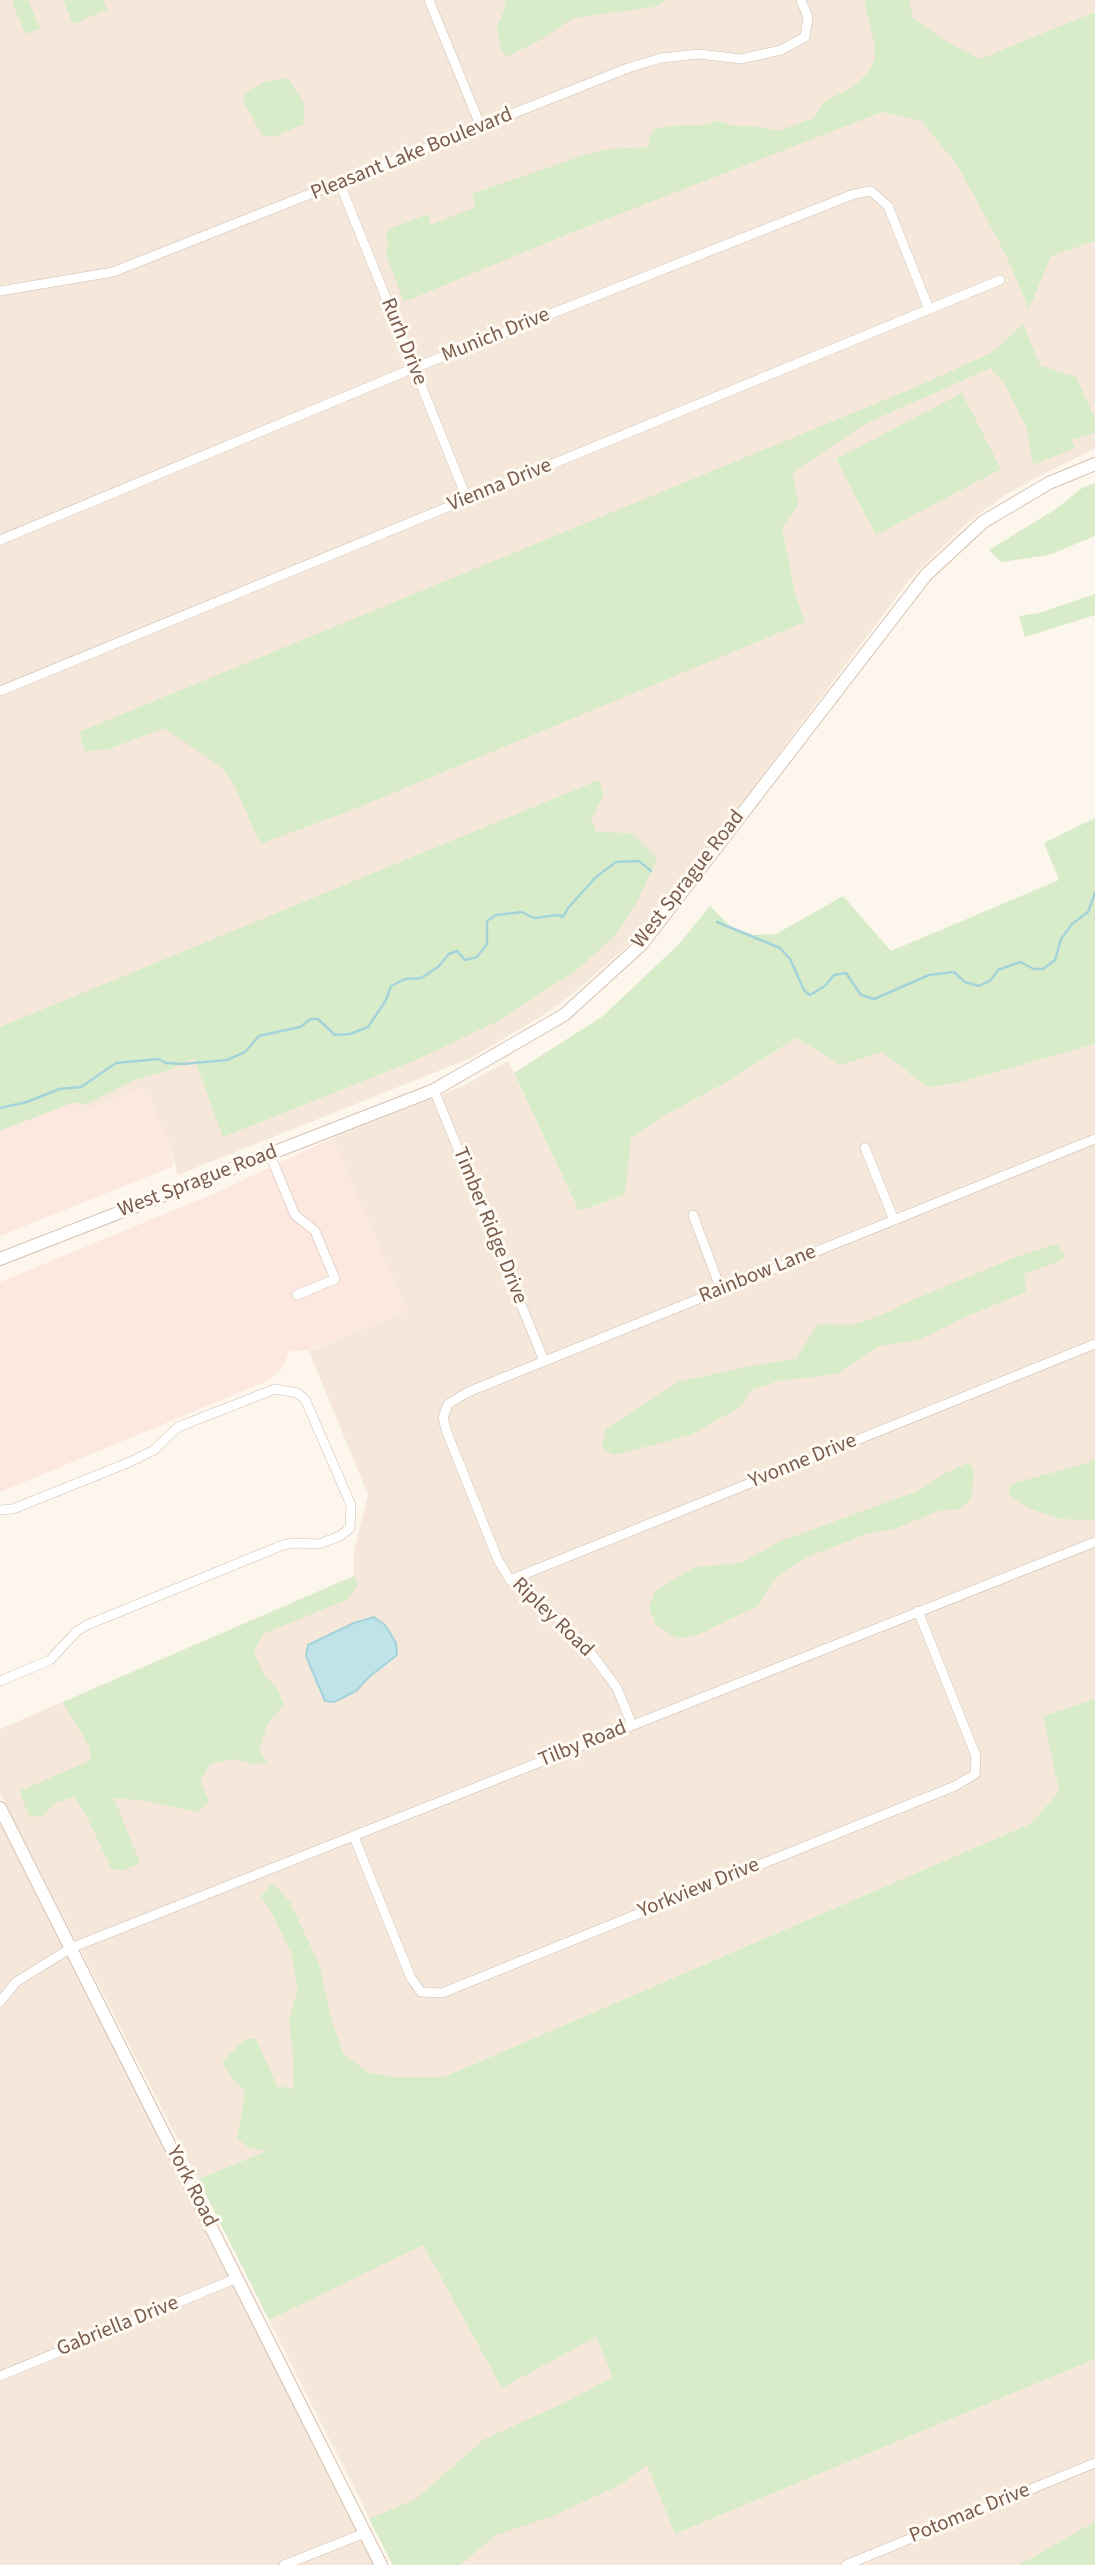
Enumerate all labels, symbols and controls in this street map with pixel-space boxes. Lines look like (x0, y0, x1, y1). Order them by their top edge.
street label: Pleasant Lake Boulevard (307, 103, 517, 207)
street label: Rurh Drive (374, 295, 432, 389)
street label: Munich Drive (438, 303, 554, 369)
street label: Vienna Drive (444, 454, 556, 518)
street label: West Sprague Road (627, 806, 751, 954)
street label: West Sprague Road (115, 1140, 281, 1224)
street label: Timber Ridge Drive (446, 1144, 532, 1308)
street label: Rainbow Lane (696, 1240, 820, 1310)
street label: Yvonne Drive (745, 1429, 861, 1495)
street label: Ripley Road (506, 1573, 598, 1663)
street label: Tilby Road (535, 1716, 631, 1774)
street label: Yorkview Drive (635, 1853, 763, 1925)
street label: York Road (160, 2142, 222, 2232)
street label: Gabriella Drive (53, 2291, 183, 2363)
street label: Potomac Drive (906, 2478, 1034, 2550)

